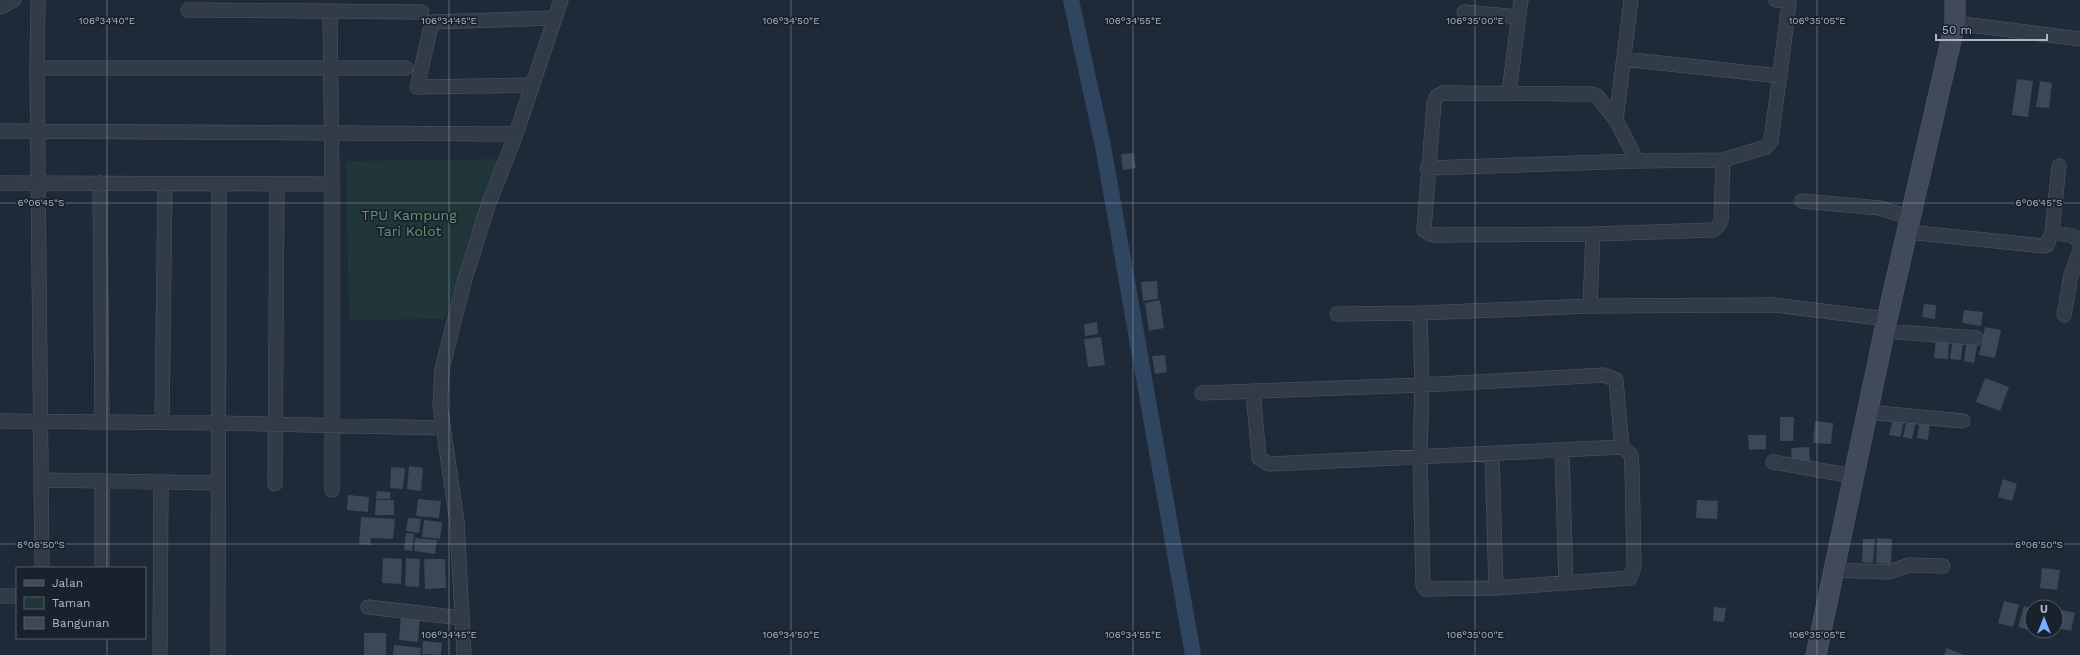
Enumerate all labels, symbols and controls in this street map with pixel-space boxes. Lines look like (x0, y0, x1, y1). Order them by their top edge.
text: 106°34'40"E (79, 15, 135, 26)
text: 106°34'45"E (421, 15, 477, 26)
text: 106°34'50"E (762, 15, 820, 26)
text: 106°34'55"E (1105, 15, 1161, 26)
text: 106°35'00"E (1446, 15, 1504, 26)
text: 106°35'05"E (1788, 15, 1846, 26)
scale bar (1936, 16, 2047, 42)
text: 50 m (1942, 23, 1972, 37)
text: 6°06'45"S (18, 197, 64, 208)
text: 6°06'45"S (2016, 197, 2062, 208)
park label: TPU Kampung Tari Kolot (361, 207, 457, 239)
text: 6°06'50"S (17, 539, 65, 550)
text: 6°06'50"S (2015, 539, 2063, 550)
legend (16, 567, 146, 639)
text: Jalan (52, 576, 83, 590)
text: Taman (52, 596, 90, 610)
north arrow (2024, 599, 2064, 639)
text: U (2040, 603, 2048, 616)
text: Bangunan (52, 616, 110, 630)
text: 106°34'45"E (421, 629, 477, 640)
text: 106°34'50"E (762, 629, 820, 640)
text: 106°34'55"E (1105, 629, 1161, 640)
text: 106°35'00"E (1446, 629, 1504, 640)
text: 106°35'05"E (1788, 629, 1846, 640)

